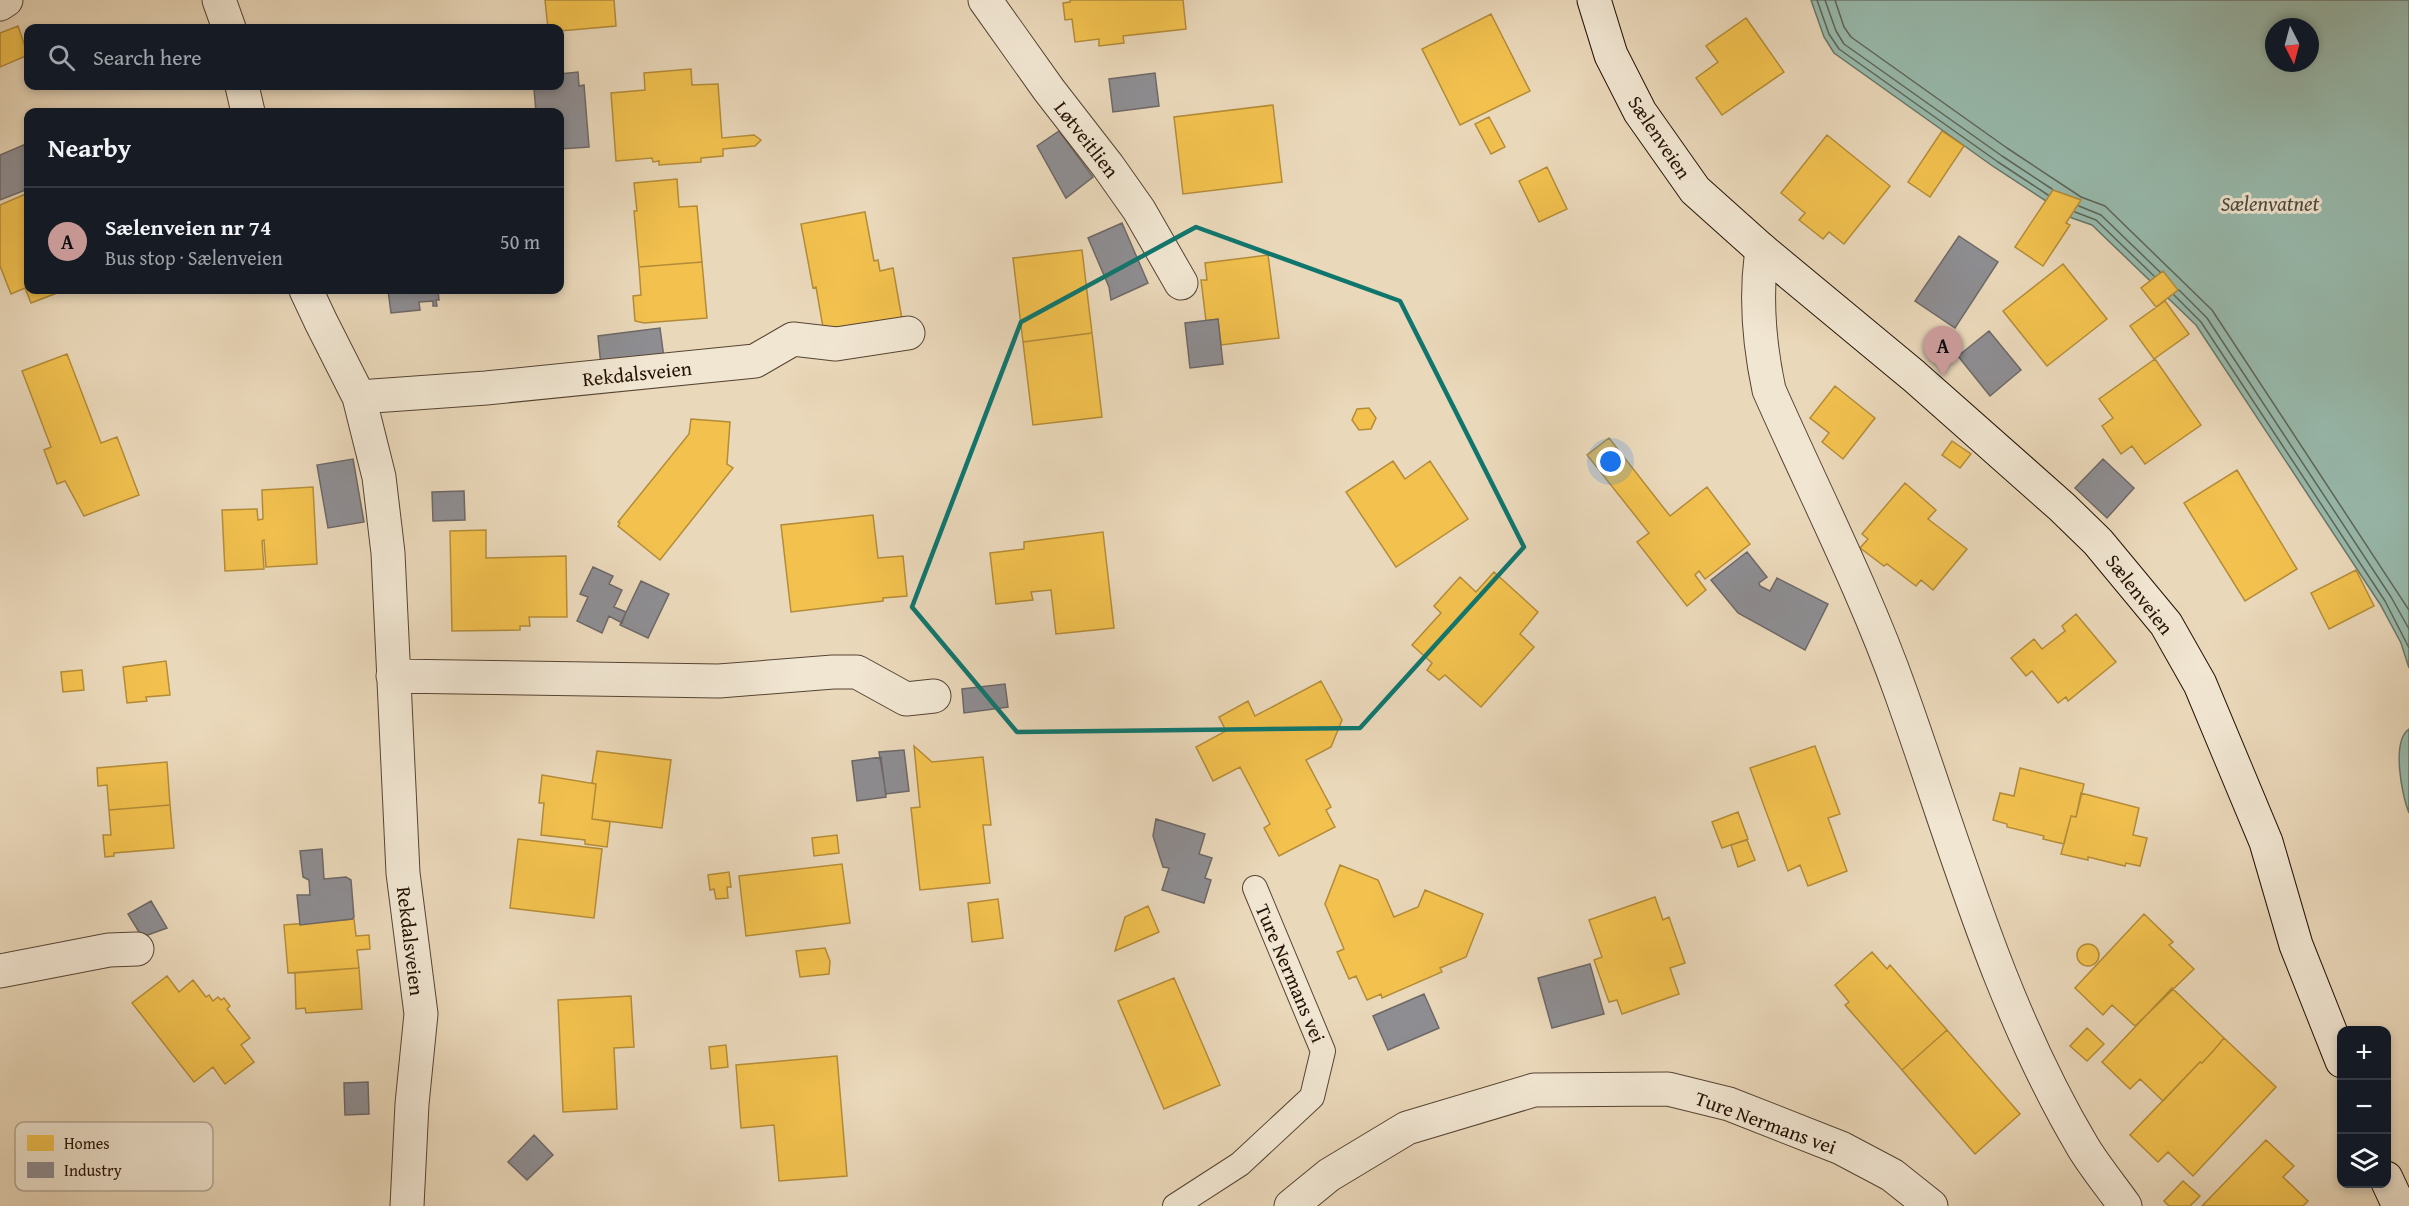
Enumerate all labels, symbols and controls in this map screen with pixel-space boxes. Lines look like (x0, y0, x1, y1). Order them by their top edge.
north arrow (2265, 18, 2319, 72)
search box (24, 24, 564, 90)
icon: search (45, 41, 78, 74)
text: Search here (93, 41, 202, 73)
street label: Sælenveien (1621, 89, 1699, 185)
street label: Løtveitlien (1048, 94, 1126, 184)
text: Nearby (48, 128, 131, 167)
water label: Sælenvatnet (2221, 188, 2320, 219)
text: Sælenveien nr 74 (105, 211, 271, 243)
text: A (61, 227, 74, 256)
text: 50 m (500, 227, 540, 256)
text: Bus stop · Sælenveien (105, 243, 283, 272)
pin: A (1924, 326, 1962, 376)
street label: Rekdalsveien (581, 353, 693, 393)
your location (1596, 447, 1625, 476)
street label: Sælenveien (2099, 548, 2181, 640)
street label: Rekdalsveien (390, 885, 432, 997)
street label: Ture Nermans vei (1249, 899, 1333, 1047)
map controls (2337, 1026, 2391, 1188)
button: + (2337, 1026, 2391, 1080)
button: − (2337, 1080, 2391, 1134)
street label: Ture Nermans vei (1691, 1083, 1841, 1161)
legend (15, 1122, 213, 1191)
text: Homes (64, 1131, 110, 1155)
button: layers (2337, 1134, 2391, 1188)
text: Industry (64, 1158, 122, 1182)

